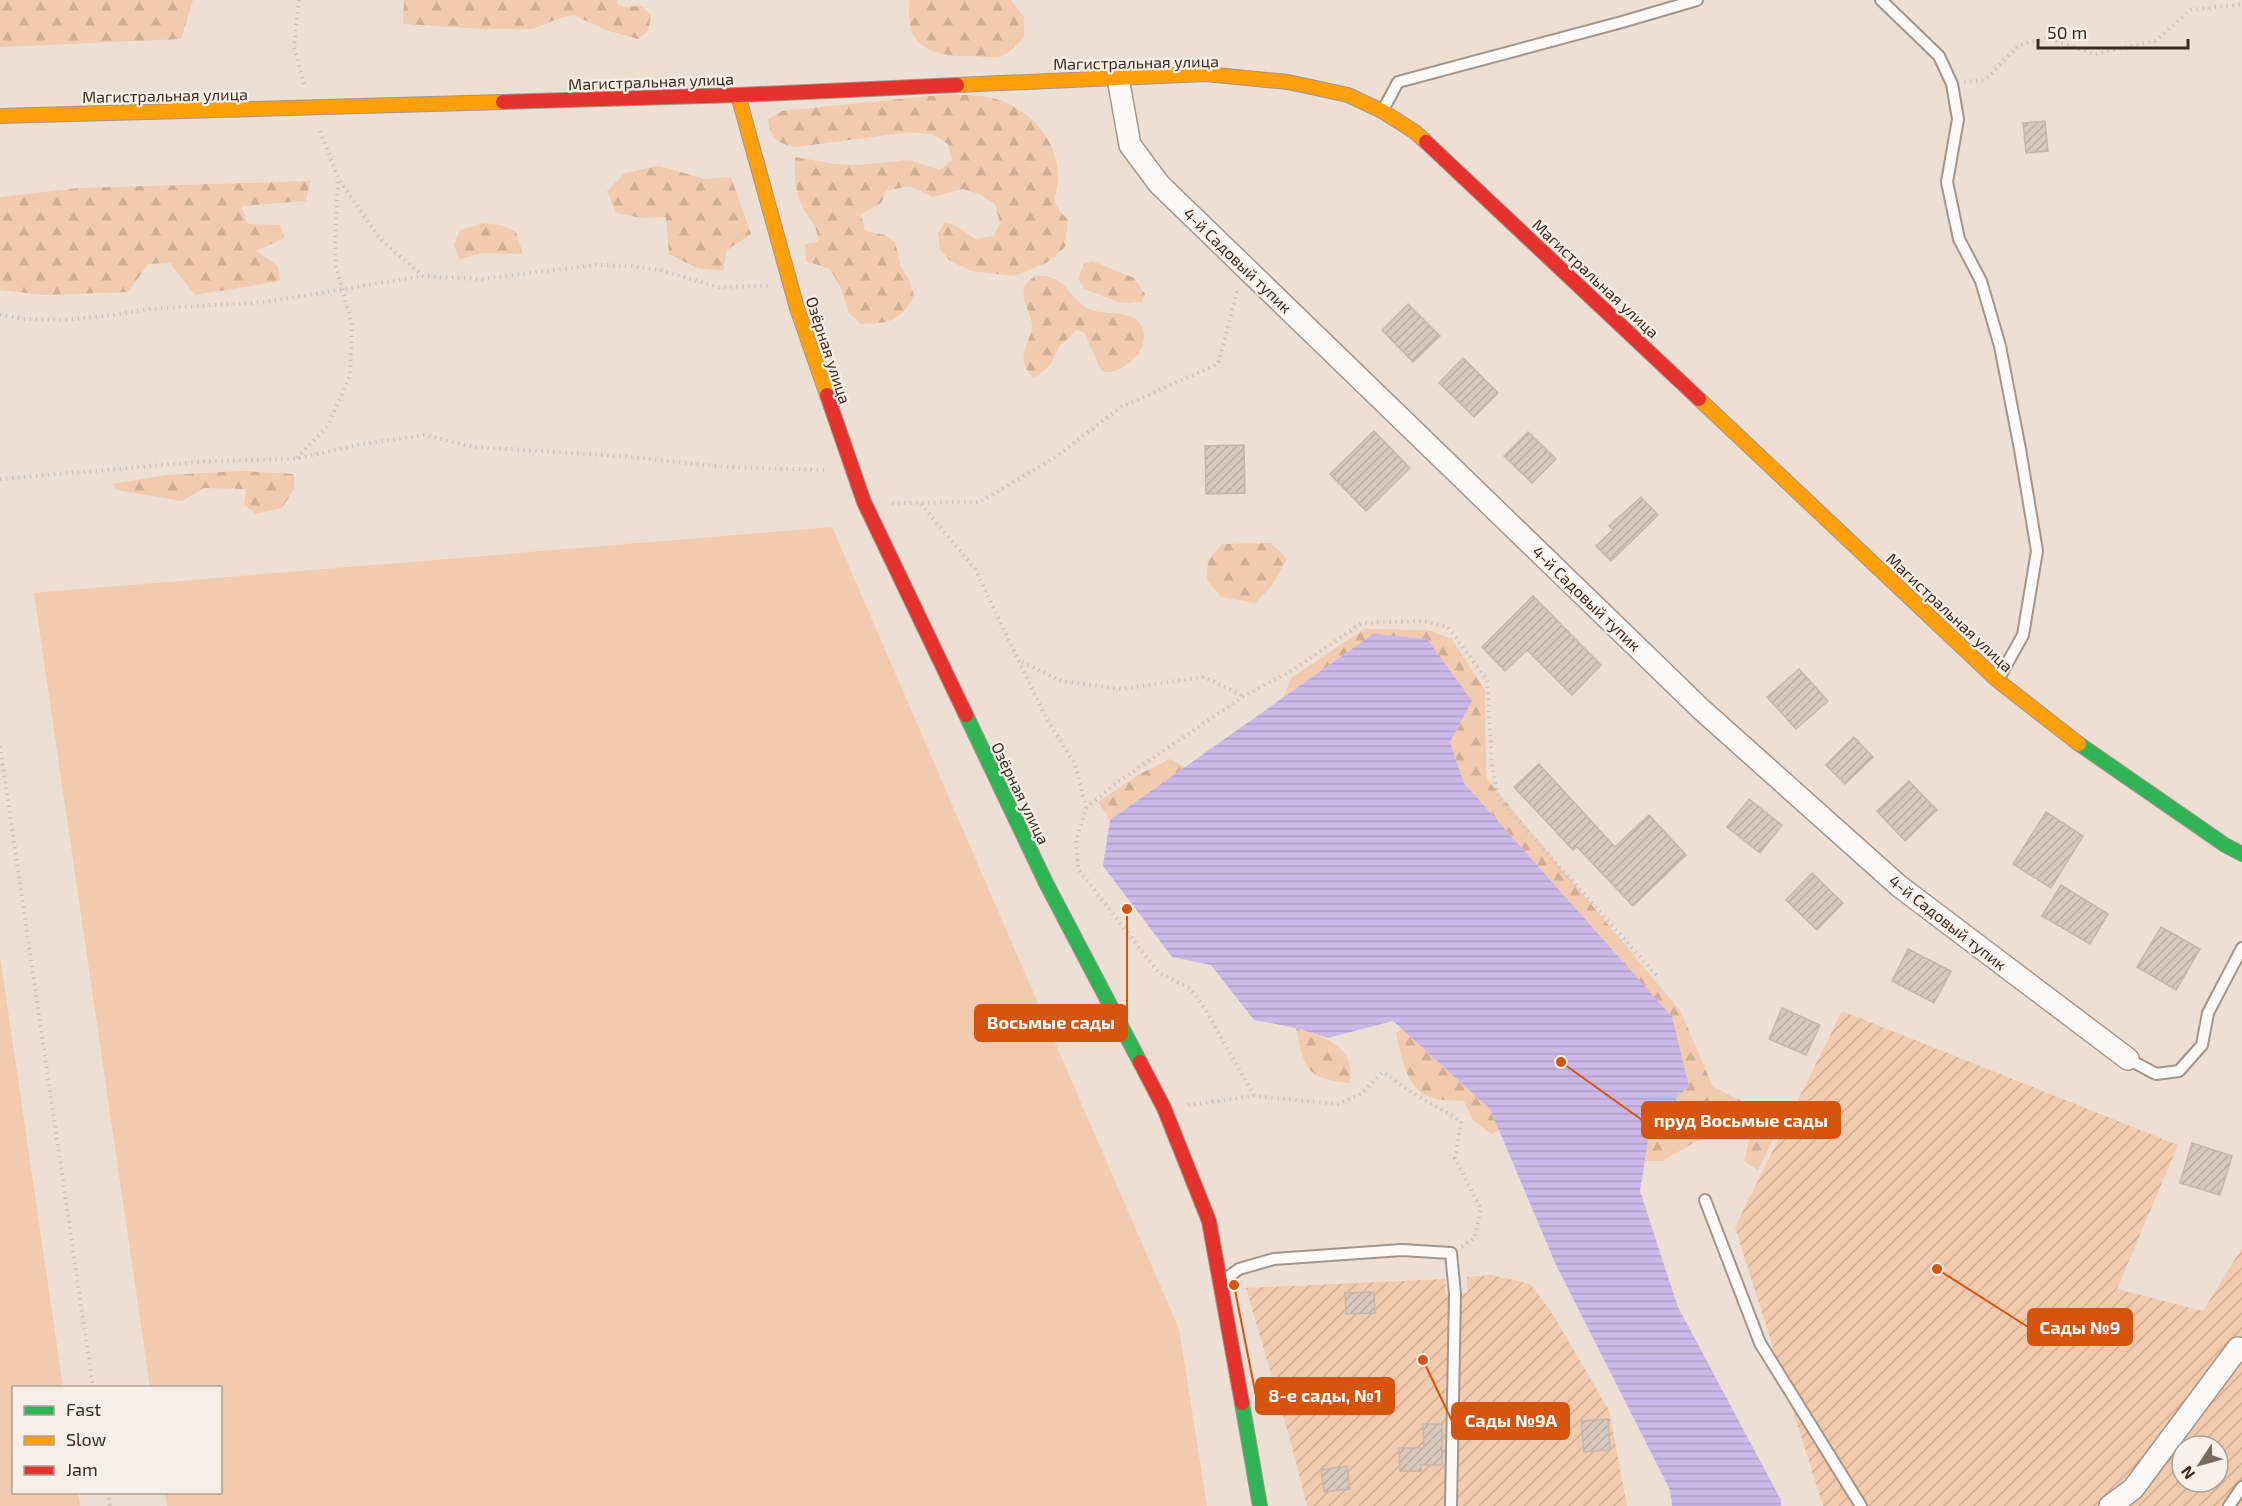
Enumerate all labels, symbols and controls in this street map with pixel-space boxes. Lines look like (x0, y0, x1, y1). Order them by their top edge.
scale bar (2038, 12, 2188, 50)
text: 50 m (2047, 21, 2087, 43)
street label: Магистральная улица (1053, 51, 1219, 74)
street label: Магистральная улица (568, 69, 734, 94)
street label: Магистральная улица (82, 84, 248, 107)
street label: 4-й Садовый тупик (1179, 203, 1296, 318)
street label: Магистральная улица (1528, 214, 1663, 342)
street label: Озёрная улица (802, 294, 855, 406)
street label: 4-й Садовый тупик (1528, 541, 1645, 656)
street label: Магистральная улица (1882, 548, 2017, 676)
street label: Озёрная улица (987, 739, 1054, 848)
street label: 4-й Садовый тупик (1885, 870, 2011, 975)
callout: Восьмые сады (975, 1005, 1127, 1041)
text: Восьмые сады (987, 1011, 1115, 1033)
callout: пруд Восьмые сады (1642, 1102, 1840, 1138)
text: пруд Восьмые сады (1654, 1109, 1828, 1131)
callout: Сады №9 (2028, 1309, 2132, 1345)
text: Сады №9 (2040, 1316, 2120, 1338)
callout: 8-е сады, №1 (1256, 1378, 1394, 1414)
text: 8-е сады, №1 (1268, 1384, 1382, 1406)
legend (12, 1386, 222, 1494)
text: Fast (66, 1398, 101, 1420)
callout: Сады №9А (1452, 1403, 1569, 1439)
text: Сады №9А (1465, 1409, 1557, 1431)
text: Slow (66, 1428, 107, 1450)
north arrow (2170, 1434, 2230, 1494)
text: Jam (66, 1458, 98, 1480)
text: N (2176, 1463, 2199, 1483)

